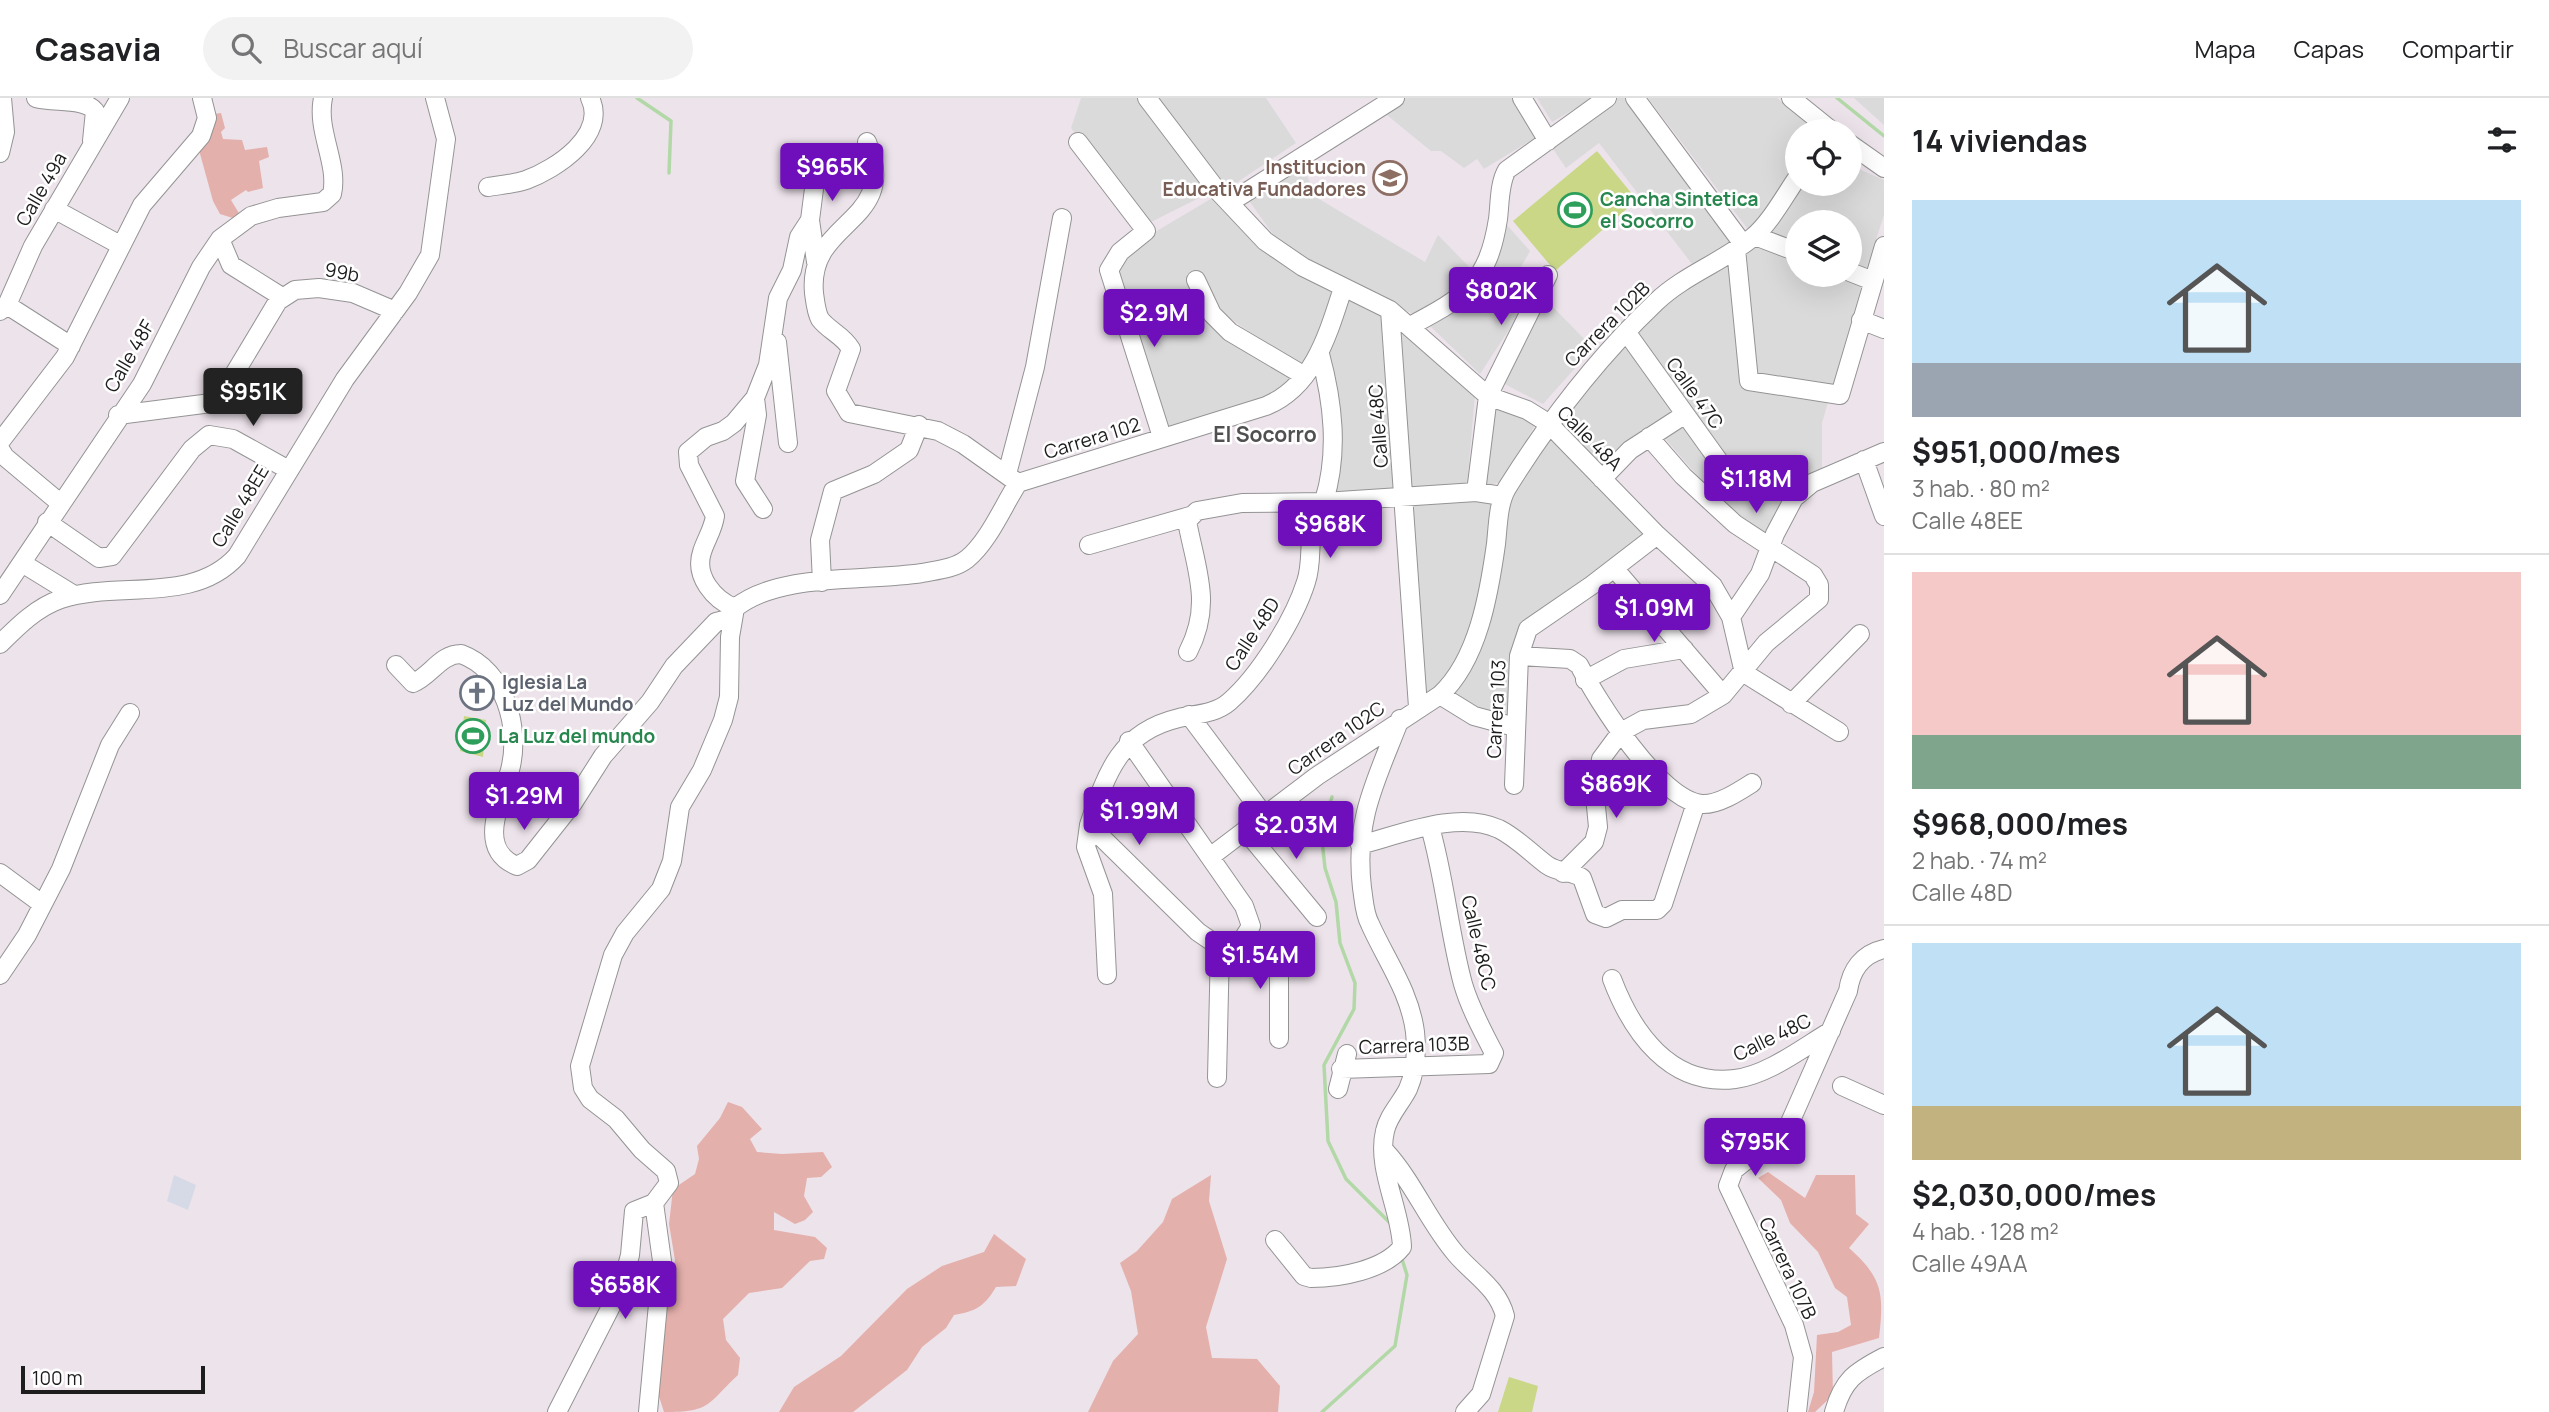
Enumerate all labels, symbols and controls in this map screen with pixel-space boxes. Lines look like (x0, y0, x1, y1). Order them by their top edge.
search box (203, 17, 693, 80)
text: Casavia (35, 26, 161, 71)
icon: search (227, 29, 265, 67)
text: Buscar aquí (283, 30, 423, 66)
text: Mapa (2195, 32, 2256, 65)
text: Capas (2294, 32, 2364, 65)
text: Compartir (2402, 32, 2514, 65)
map controls (1785, 119, 1862, 287)
button: locate (1785, 119, 1862, 196)
text: 14 viviendas (1912, 120, 2088, 161)
icon: filters (2483, 121, 2521, 159)
pin: $965K (783, 144, 881, 203)
street label: Calle 49a (9, 147, 73, 231)
text: $965K (796, 150, 868, 182)
place label: Institucion Educativa Fundadores (1163, 154, 1366, 202)
school or university icon: Institucion Educativa Fundadores (1371, 159, 1409, 197)
place label: Cancha Sintetica el Socorro (1600, 186, 1758, 234)
sports icon: Cancha Sintetica el Socorro (1556, 191, 1594, 229)
button: layers (1785, 210, 1862, 287)
icon: home (2154, 245, 2280, 371)
street label: 99b (323, 256, 361, 288)
pin: $802K (1452, 268, 1550, 327)
text: $802K (1465, 274, 1537, 306)
street label: Carrera 102B (1559, 275, 1656, 372)
pin: $2.9M (1105, 289, 1203, 349)
text: $2.9M (1119, 296, 1189, 328)
street label: Calle 48F (98, 315, 160, 397)
street label: Calle 47C (1660, 352, 1730, 434)
pin: $951K (204, 368, 302, 428)
text: $951K (219, 375, 287, 407)
street label: Calle 48C (1362, 383, 1394, 469)
street label: Calle 48A (1552, 400, 1628, 476)
street label: Carrera 102 (1041, 411, 1143, 465)
district label: El Socorro (1213, 420, 1317, 448)
text: $951,000/mes (1912, 431, 2120, 472)
pin: $1.18M (1699, 456, 1813, 515)
street label: Calle 48EE (205, 460, 275, 552)
text: $1.18M (1720, 462, 1792, 494)
text: 3 hab. · 80 m² (1912, 472, 2050, 504)
pin: $968K (1281, 500, 1379, 560)
text: Calle 48EE (1912, 504, 2023, 536)
text: $968K (1294, 507, 1366, 539)
pin: $1.09M (1597, 584, 1711, 644)
text: $1.09M (1614, 591, 1694, 623)
street label: Calle 48D (1219, 592, 1285, 676)
icon: home (2154, 617, 2280, 743)
street label: Carrera 103 (1480, 659, 1512, 759)
place label: Iglesia La Luz del Mundo (502, 669, 634, 717)
church icon: Iglesia La Luz del Mundo (458, 674, 496, 712)
street label: Carrera 102C (1282, 695, 1390, 781)
sports icon: La Luz del mundo (454, 717, 492, 755)
place label: La Luz del mundo (498, 723, 655, 749)
pin: $869K (1567, 760, 1665, 820)
text: $869K (1580, 767, 1652, 799)
pin: $1.29M (467, 772, 581, 832)
text: $1.29M (485, 779, 563, 811)
pin: $1.99M (1082, 788, 1196, 847)
text: $1.99M (1100, 794, 1178, 826)
pin: $2.03M (1239, 802, 1353, 861)
text: $968,000/mes (1912, 803, 2128, 844)
text: $2.03M (1254, 808, 1338, 840)
text: 2 hab. · 74 m² (1912, 844, 2047, 876)
text: Calle 48D (1912, 876, 2012, 908)
street label: Calle 48CC (1455, 893, 1503, 993)
pin: $1.54M (1203, 932, 1317, 991)
text: $1.54M (1221, 938, 1299, 970)
icon: home (2154, 988, 2280, 1114)
street label: Calle 48C (1729, 1007, 1815, 1067)
street label: Carrera 103B (1358, 1030, 1470, 1060)
pin: $795K (1706, 1118, 1804, 1178)
text: $795K (1720, 1125, 1790, 1157)
text: $2,030,000/mes (1912, 1174, 2156, 1215)
street label: Carrera 107B (1753, 1213, 1823, 1324)
text: 4 hab. · 128 m² (1912, 1215, 2059, 1247)
text: Calle 49AA (1912, 1247, 2028, 1279)
pin: $658K (576, 1262, 674, 1321)
text: $658K (589, 1268, 661, 1300)
scale bar (21, 1363, 205, 1395)
text: 100 m (32, 1365, 83, 1391)

